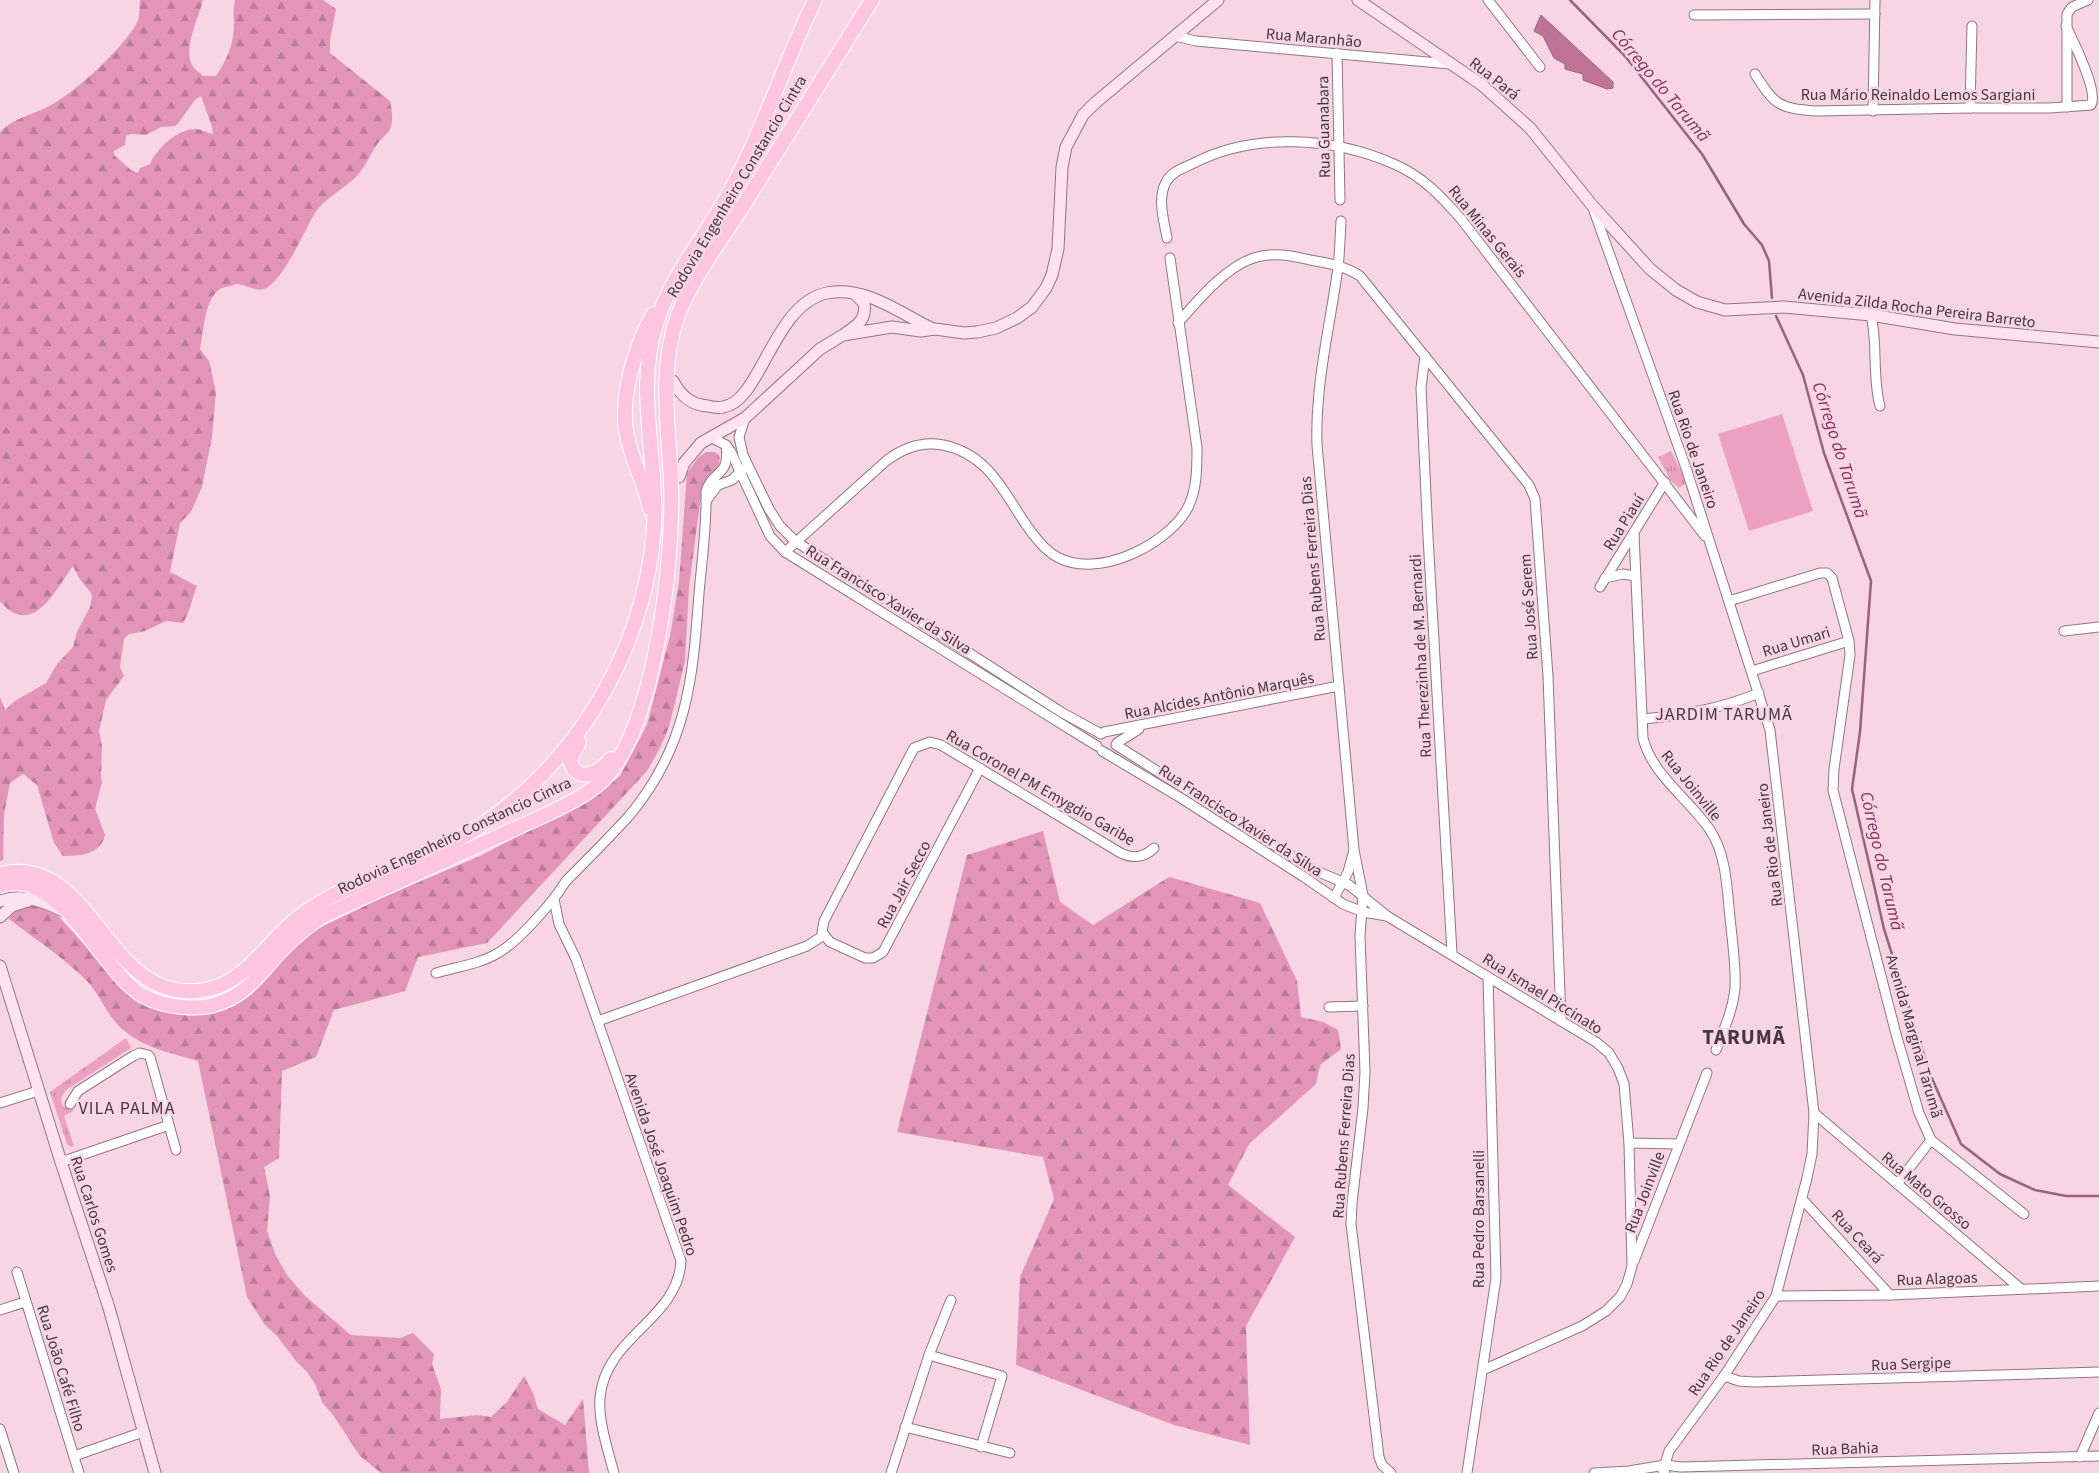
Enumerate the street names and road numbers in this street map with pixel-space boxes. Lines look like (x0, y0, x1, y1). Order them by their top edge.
street label: Rua Maranhão (1265, 23, 1363, 53)
street label: Rua Pará (1464, 52, 1524, 106)
street label: Rodovia Engenheiro Constancio Cintra (662, 71, 812, 302)
street label: Rua Guanabara (1312, 76, 1336, 178)
street label: Rua Mário Reinaldo Lemos Sargiani (1801, 84, 2035, 106)
street label: Rua Minas Gerais (1443, 181, 1532, 283)
street label: Avenida Zilda Rocha Pereira Barreto (1797, 283, 2037, 333)
street label: Rua Rio de Janeiro (1662, 387, 1724, 512)
street label: Rua Rubens Ferreira Dias (1295, 475, 1331, 642)
street label: Rua Piauí (1598, 489, 1650, 555)
street label: Rua Francisco Xavier da Silva (801, 540, 976, 660)
street label: Rua José Serem (1514, 553, 1544, 661)
street label: Rua Therezinha de M. Bernardi (1405, 554, 1437, 758)
street label: Rua Umari (1760, 621, 1833, 663)
street label: Rua Alcides Antônio Marquês (1122, 667, 1316, 725)
street label: Rua Coronel PM Emygdio Garibe (942, 725, 1139, 851)
street label: Rua Joinville (1656, 745, 1727, 826)
street label: Rua Francisco Xavier da Silva (1154, 759, 1327, 882)
street label: Rodovia Engenheiro Constancio Cintra (334, 772, 575, 900)
street label: Rua Rio de Janeiro (1751, 782, 1788, 908)
street label: Rua Jair Secco (872, 837, 936, 932)
street label: Rua Ismael Piccinato (1478, 948, 1607, 1040)
street label: Avenida Marginal Tarumã (1880, 952, 1948, 1121)
street label: Rua Rubens Ferreira Dias (1327, 1052, 1361, 1220)
street label: Avenida José Joaquim Pedro (619, 1070, 703, 1259)
street label: Rua Mato Grosso (1877, 1146, 1976, 1235)
street label: Rua Joinville (1619, 1148, 1671, 1236)
street label: Rua Pedro Barsanelli (1468, 1150, 1490, 1288)
street label: Rua Carlos Gomes (65, 1153, 123, 1275)
street label: Rua Ceará (1826, 1205, 1888, 1269)
street label: Rua Alagoas (1896, 1267, 1978, 1291)
street label: Rua Rio de Janeiro (1683, 1285, 1771, 1400)
street label: Rua João Café Filho (31, 1302, 91, 1434)
street label: Rua Sergipe (1871, 1352, 1951, 1376)
street label: Rua Bahia (1811, 1437, 1879, 1461)

